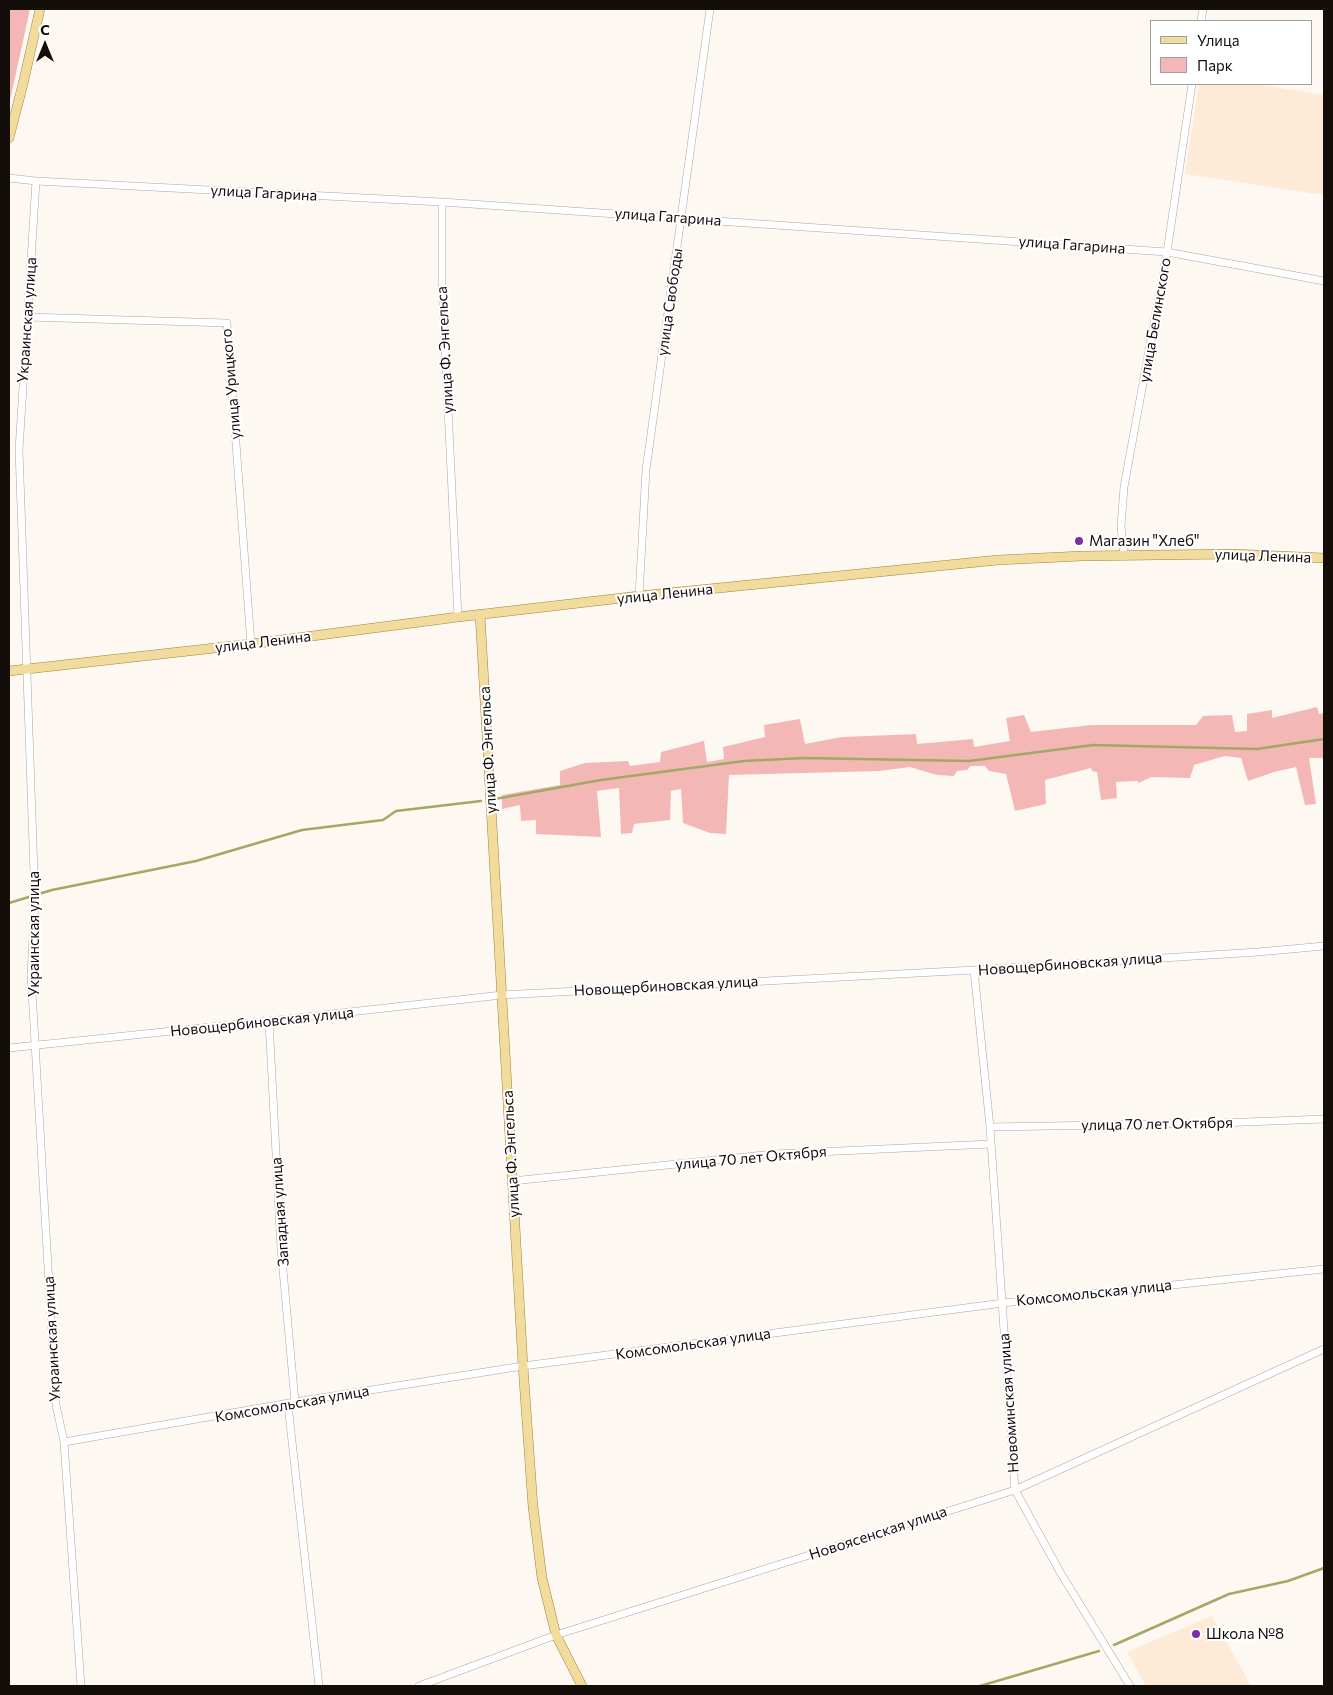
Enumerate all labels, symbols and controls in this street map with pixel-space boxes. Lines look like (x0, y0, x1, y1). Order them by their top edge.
north arrow (20, 20, 70, 70)
legend (1150, 20, 1313, 85)
text: С (40, 21, 50, 38)
text: Улица (1197, 31, 1239, 49)
text: Парк (1197, 56, 1233, 74)
street label: улица Гагарина (210, 181, 318, 205)
street label: улица Гагарина (614, 204, 722, 230)
street label: улица Гагарина (1018, 232, 1126, 258)
street label: улица Свободы (654, 247, 686, 357)
street label: улица Белинского (1135, 256, 1175, 384)
street label: Украинская улица (14, 257, 40, 383)
street label: улица Ф. Энгельса (433, 286, 457, 414)
street label: улица Урицкого (217, 328, 245, 440)
place label: Магазин "Хлеб" (1089, 532, 1200, 550)
marker: Магазин "Хлеб" (1073, 535, 1085, 547)
street label: улица Ленина (1214, 545, 1312, 567)
street label: улица Ленина (616, 580, 714, 608)
street label: улица Ленина (214, 627, 312, 657)
street label: улица Ф. Энгельса (476, 686, 500, 814)
street label: Украинская улица (25, 871, 43, 997)
street label: Новощербиновская улица (977, 949, 1163, 979)
street label: Новощербиновская улица (573, 972, 759, 1000)
street label: Новощербиновская улица (169, 1003, 355, 1041)
street label: улица Ф. Энгельса (499, 1090, 523, 1218)
street label: улица 70 лет Октября (1081, 1114, 1233, 1134)
street label: улица 70 лет Октября (675, 1142, 827, 1174)
street label: Западная улица (267, 1157, 293, 1267)
street label: Украинская улица (40, 1276, 64, 1402)
street label: Комсомольская улица (1015, 1276, 1173, 1310)
street label: Комсомольская улица (614, 1324, 772, 1364)
street label: Новоминская улица (995, 1333, 1023, 1473)
street label: Комсомольская улица (213, 1382, 371, 1426)
street label: Новоясенская улица (807, 1502, 949, 1564)
place label: Школа №8 (1206, 1625, 1284, 1643)
marker: Школа №8 (1190, 1628, 1202, 1640)

